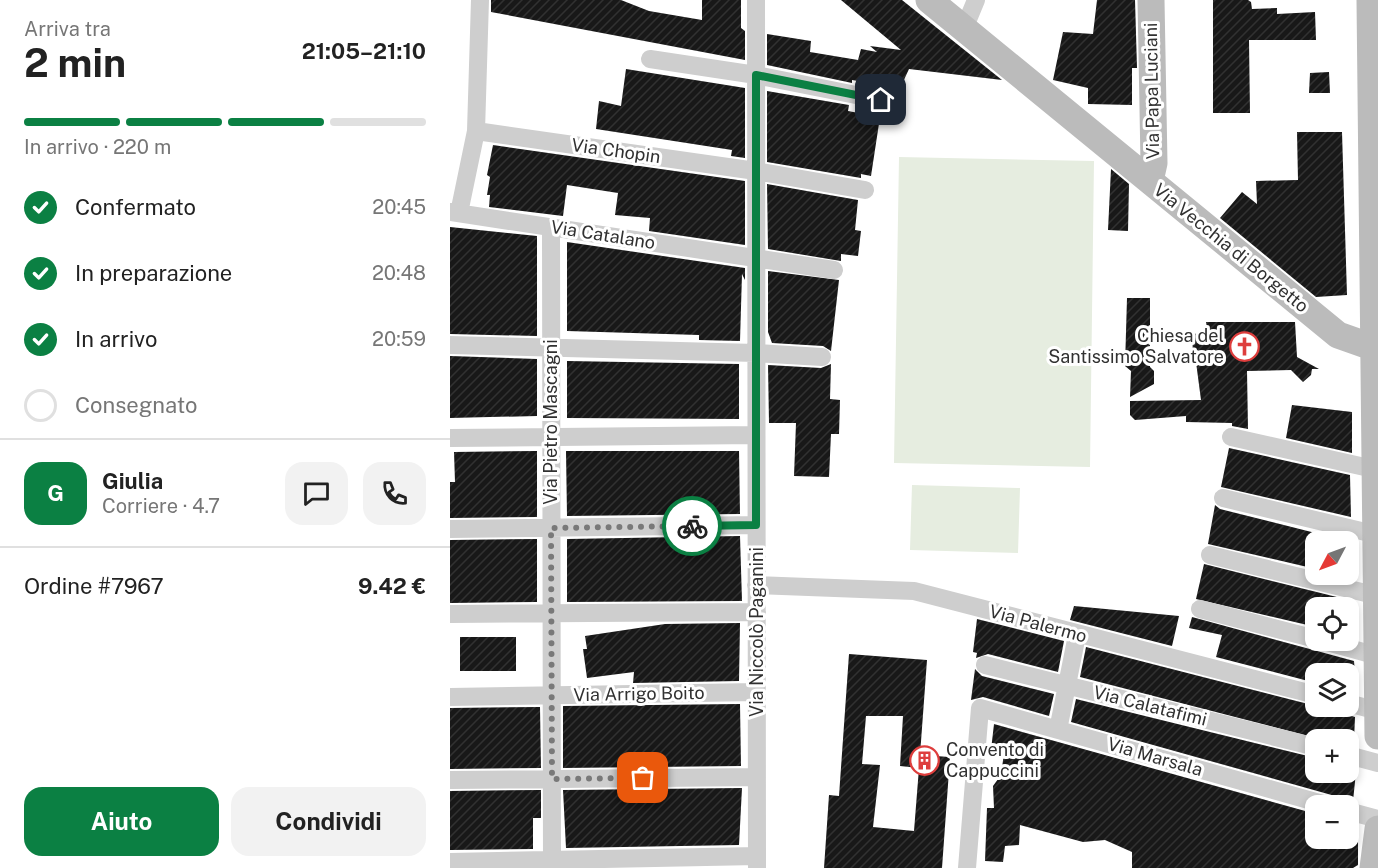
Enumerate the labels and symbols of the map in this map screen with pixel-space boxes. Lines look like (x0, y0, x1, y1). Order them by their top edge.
street label: Via Papa Luciani (1140, 22, 1163, 160)
pin (855, 74, 906, 125)
street label: Via Chopin (570, 134, 662, 167)
street label: Via Vecchia di Borgetto (1150, 179, 1313, 316)
street label: Via Catalano (549, 216, 657, 253)
place label: Chiesa del Santissimo Salvatore (1048, 325, 1224, 367)
church icon: Chiesa del Santissimo Salvatore (1229, 330, 1261, 362)
street label: Via Pietro Mascagni (540, 339, 561, 505)
courier (662, 496, 722, 556)
north arrow (1305, 531, 1359, 585)
street label: Via Niccolò Paganini (746, 547, 767, 717)
street label: Via Palermo (987, 600, 1089, 647)
street label: Via Calatafimi (1091, 681, 1209, 730)
street label: Via Arrigo Boito (573, 682, 705, 705)
street label: Via Marsala (1105, 733, 1205, 780)
place label: Convento di Cappuccini (946, 739, 1044, 781)
building icon: Convento di Cappuccini (909, 744, 941, 776)
pin (617, 752, 668, 803)

